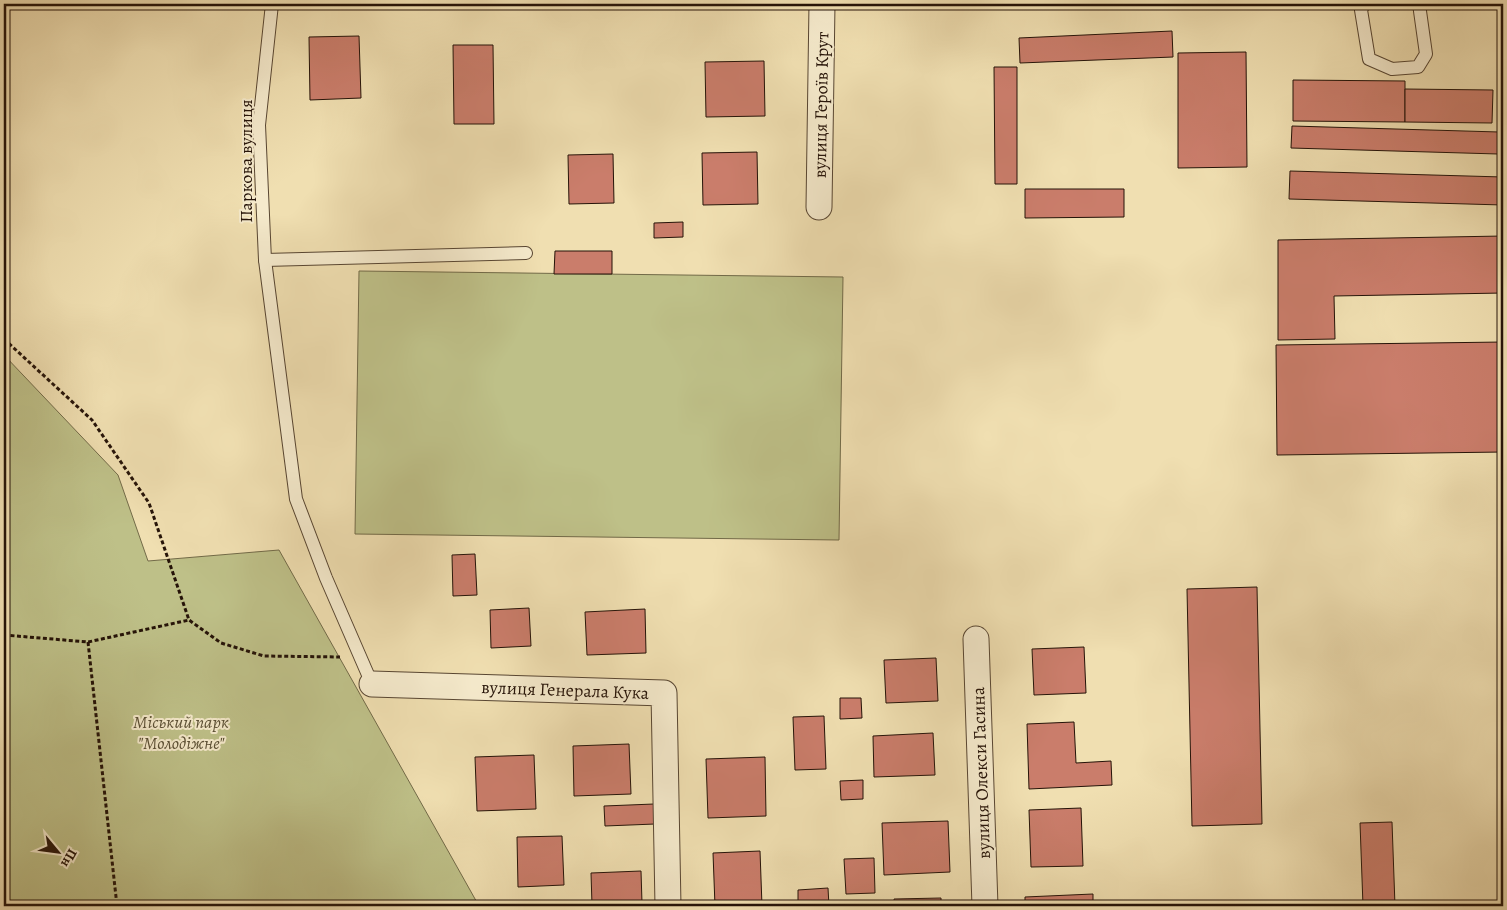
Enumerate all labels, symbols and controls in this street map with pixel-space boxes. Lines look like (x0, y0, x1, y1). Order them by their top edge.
street label: вулиця Героїв Крут (808, 32, 834, 178)
street label: Паркова вулиця (234, 99, 258, 223)
street label: вулиця Генерала Кука (481, 675, 650, 705)
street label: вулиця Олекси Гасина (966, 686, 996, 859)
park label: Міський парк "Молодіжне" (133, 710, 229, 755)
north arrow (32, 828, 82, 878)
text: Пн (56, 845, 82, 871)

